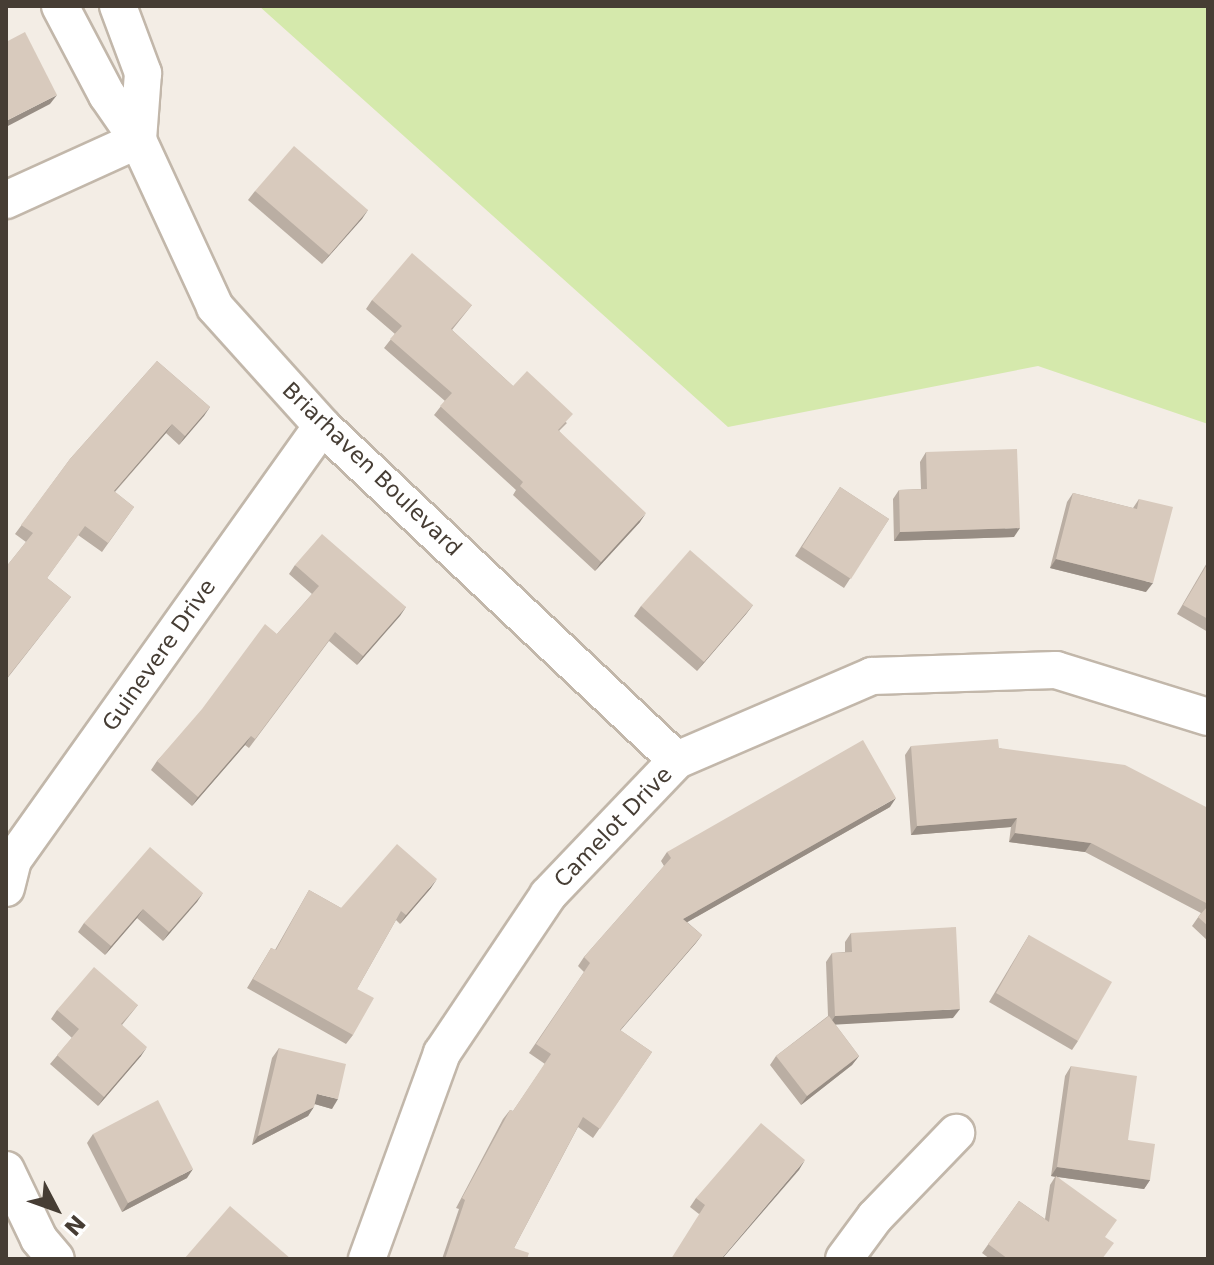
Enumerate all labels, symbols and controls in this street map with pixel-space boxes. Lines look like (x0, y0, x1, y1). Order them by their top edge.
street label: Briarhaven Boulevard (277, 377, 467, 561)
street label: Guinevere Drive (97, 574, 221, 736)
street label: Camelot Drive (549, 761, 677, 893)
north arrow (16, 1169, 96, 1249)
text: N (59, 1210, 90, 1240)

